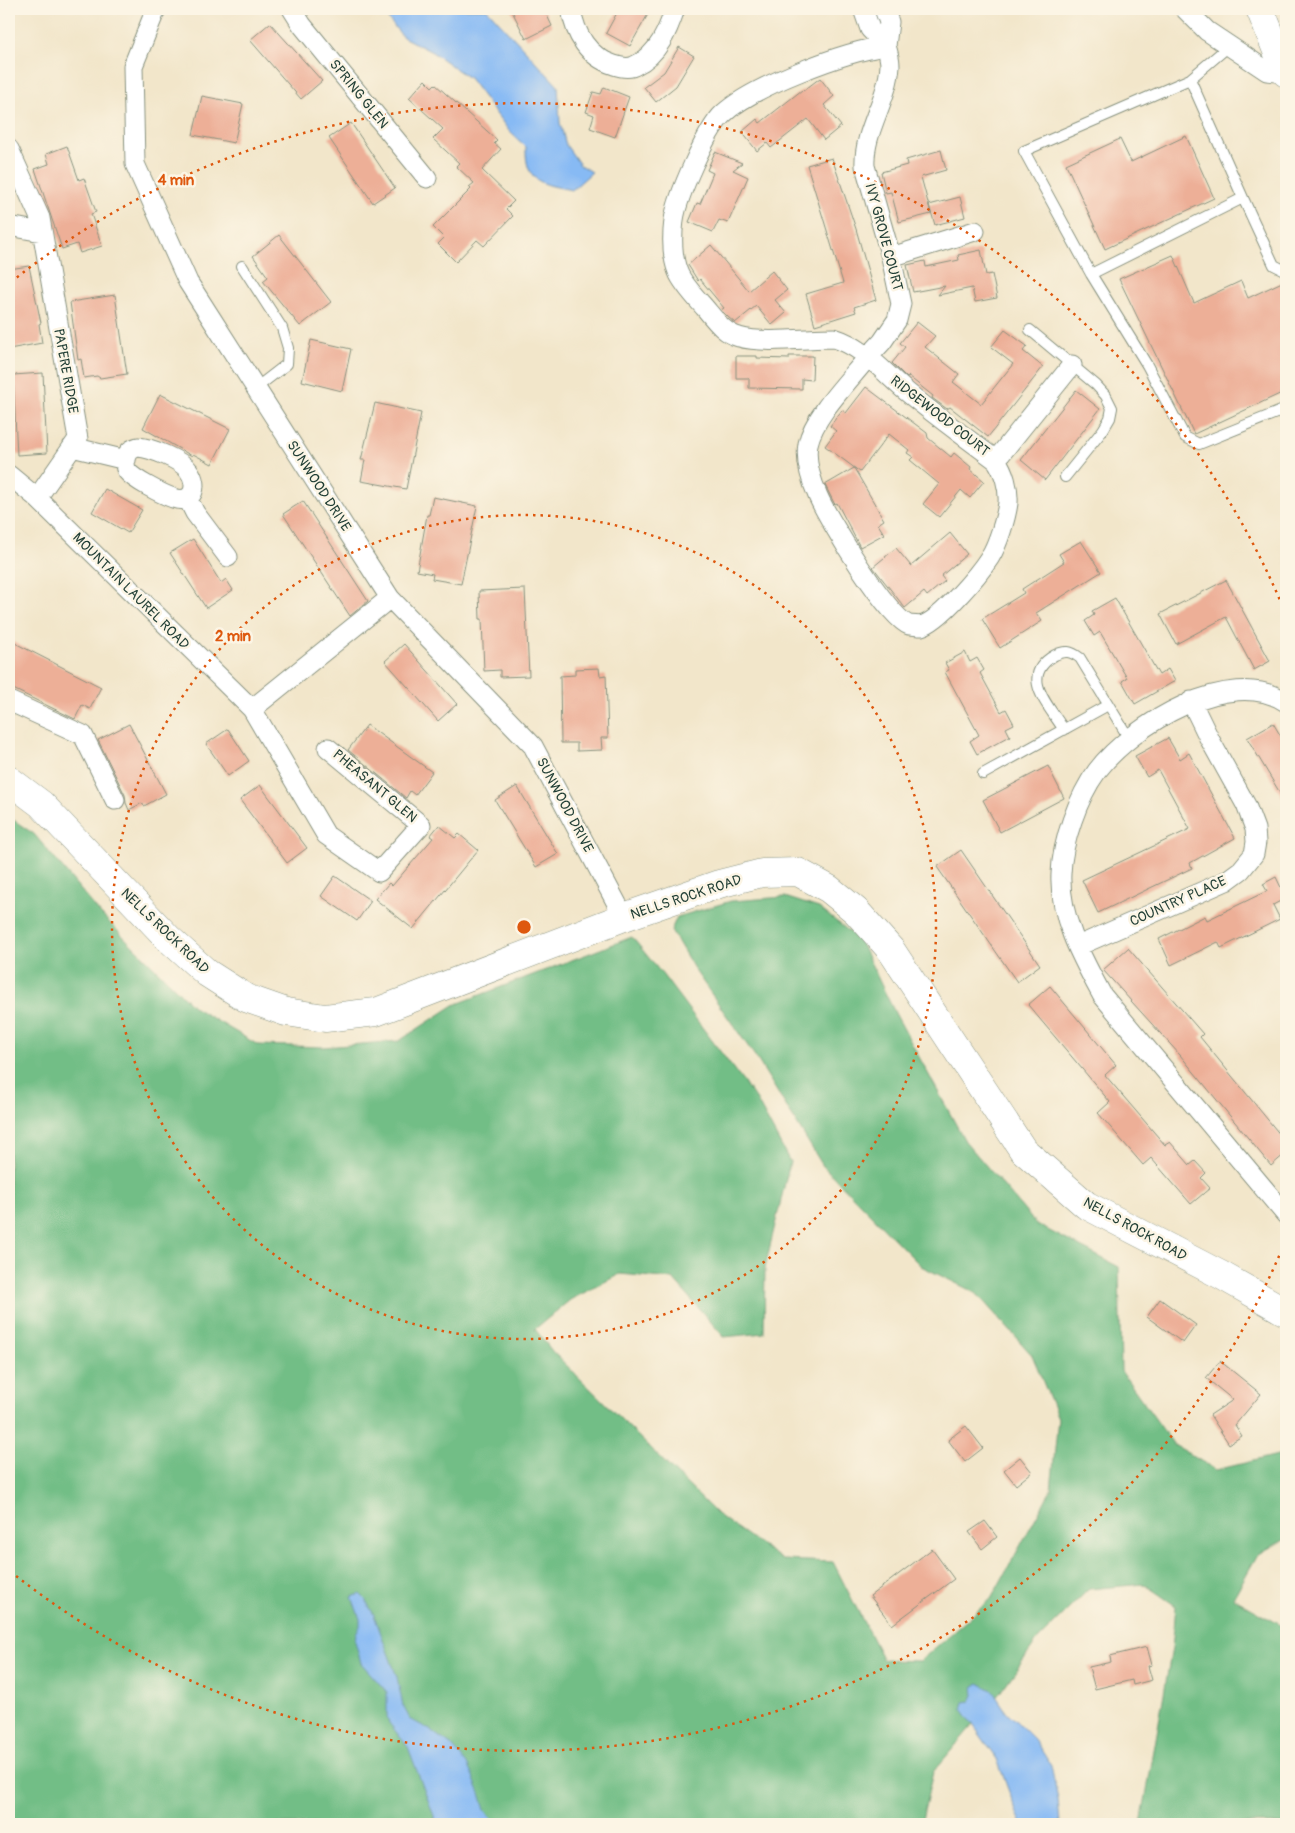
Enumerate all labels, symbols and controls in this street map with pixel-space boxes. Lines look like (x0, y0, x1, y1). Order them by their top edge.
street label: SPRING GLEN (326, 56, 392, 132)
text: 4 min (158, 171, 195, 190)
street label: IVY GROVE COURT (861, 181, 907, 293)
street label: PAPERE RIDGE (50, 327, 82, 415)
street label: RIDGEWOOD COURT (887, 372, 993, 460)
street label: SUNWOOD DRIVE (283, 437, 355, 535)
street label: MOUNTAIN LAUREL ROAD (69, 529, 193, 653)
text: 2 min (215, 627, 251, 646)
street label: PHEASANT GLEN (329, 746, 421, 826)
street label: SUNWOOD DRIVE (533, 755, 597, 855)
street label: NELLS ROCK ROAD (628, 871, 744, 923)
street label: COUNTRY PLACE (1127, 872, 1229, 930)
street label: NELLS ROCK ROAD (117, 885, 213, 977)
centre of rings (515, 918, 533, 936)
street label: NELLS ROCK ROAD (1080, 1194, 1190, 1265)

